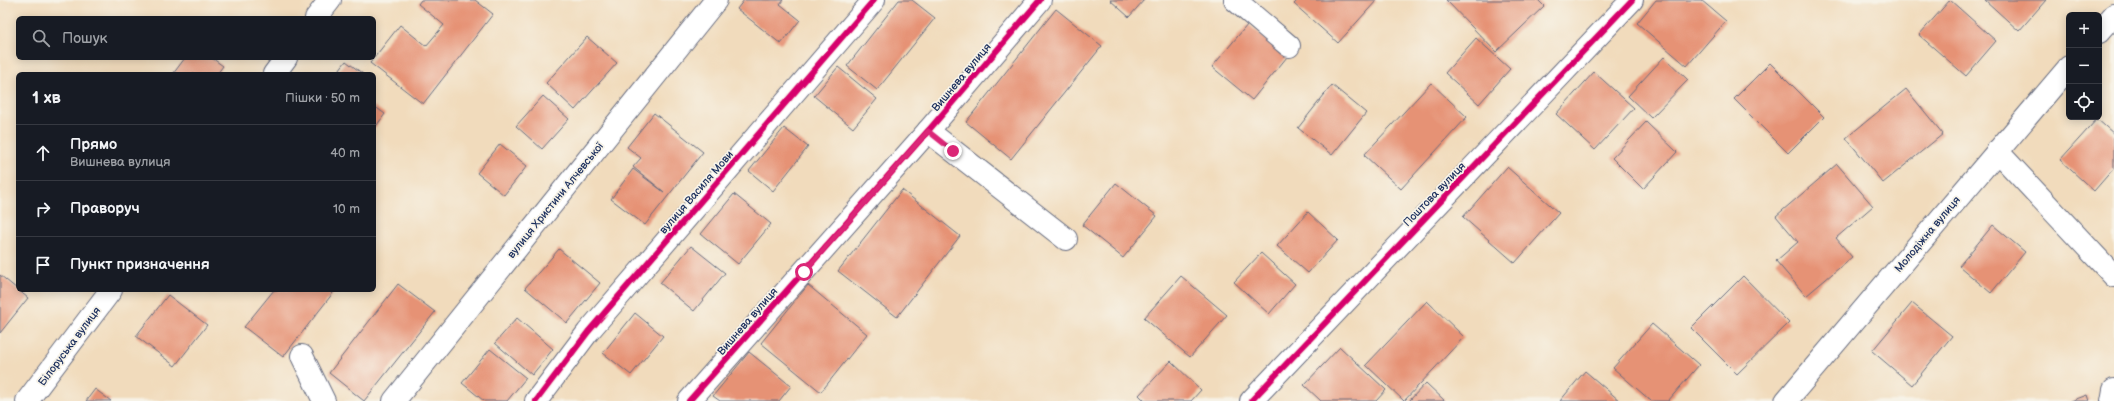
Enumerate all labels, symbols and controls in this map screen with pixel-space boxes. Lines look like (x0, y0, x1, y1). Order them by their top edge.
map controls (2066, 12, 2102, 120)
button: + (2066, 12, 2102, 48)
search box (16, 16, 376, 60)
icon: search (30, 27, 52, 49)
text: Пошук (62, 29, 108, 48)
street label: Вишнева вулиця (929, 41, 994, 114)
button: − (2066, 48, 2102, 84)
button: locate (2066, 84, 2102, 120)
text: 1 хв (32, 88, 61, 108)
text: Пішки · 50 m (285, 90, 360, 106)
text: Прямо (70, 135, 117, 154)
street label: вулиця Христини Алчевської (505, 140, 606, 261)
icon: ahead (32, 142, 54, 164)
route end (944, 142, 962, 160)
text: 40 m (330, 145, 360, 161)
street label: вулиця Василя Мови (657, 148, 736, 237)
text: Вишнева вулиця (70, 154, 170, 170)
street label: Поштова вулиця (1400, 160, 1468, 229)
street label: Молодіжна вулиця (1892, 194, 1963, 275)
icon: right (32, 198, 54, 220)
text: Праворуч (70, 199, 140, 218)
text: 10 m (333, 201, 360, 217)
icon: arrive (32, 254, 54, 276)
text: Пункт призначення (70, 255, 210, 274)
route start (795, 263, 813, 281)
street label: Вишнева вулиця (715, 285, 780, 358)
street label: Білоруська вулиця (36, 304, 103, 388)

